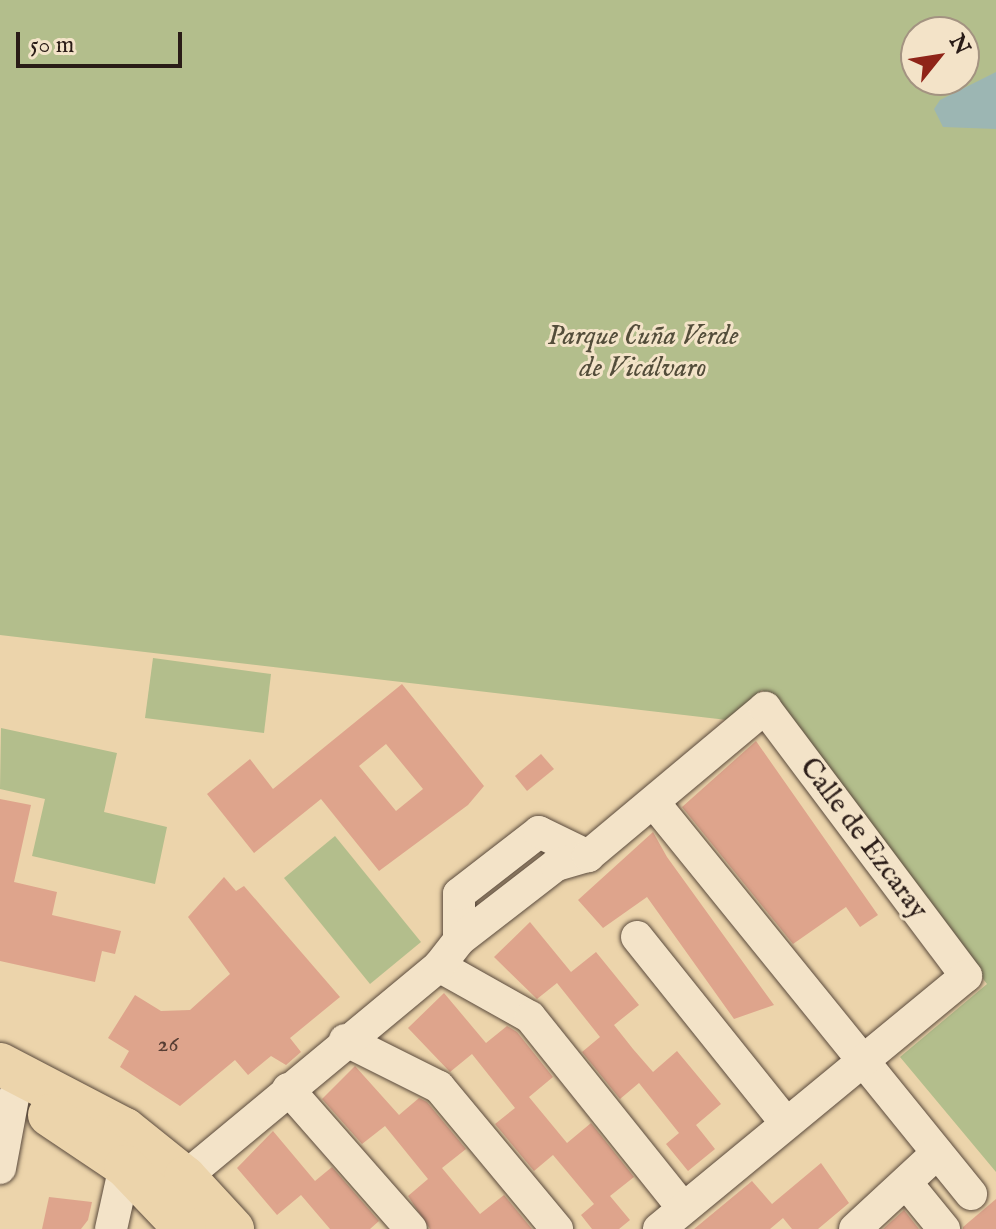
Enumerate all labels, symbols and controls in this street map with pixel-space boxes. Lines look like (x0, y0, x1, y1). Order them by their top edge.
scale bar (20, 16, 186, 66)
north arrow (900, 16, 980, 96)
text: 50 m (30, 30, 74, 61)
text: N (942, 30, 976, 60)
park label: Parque Cuña Verde de Vicálvaro (548, 320, 738, 386)
street label: Calle de Ezcaray (792, 752, 934, 926)
house number: 26 (157, 1031, 179, 1059)

